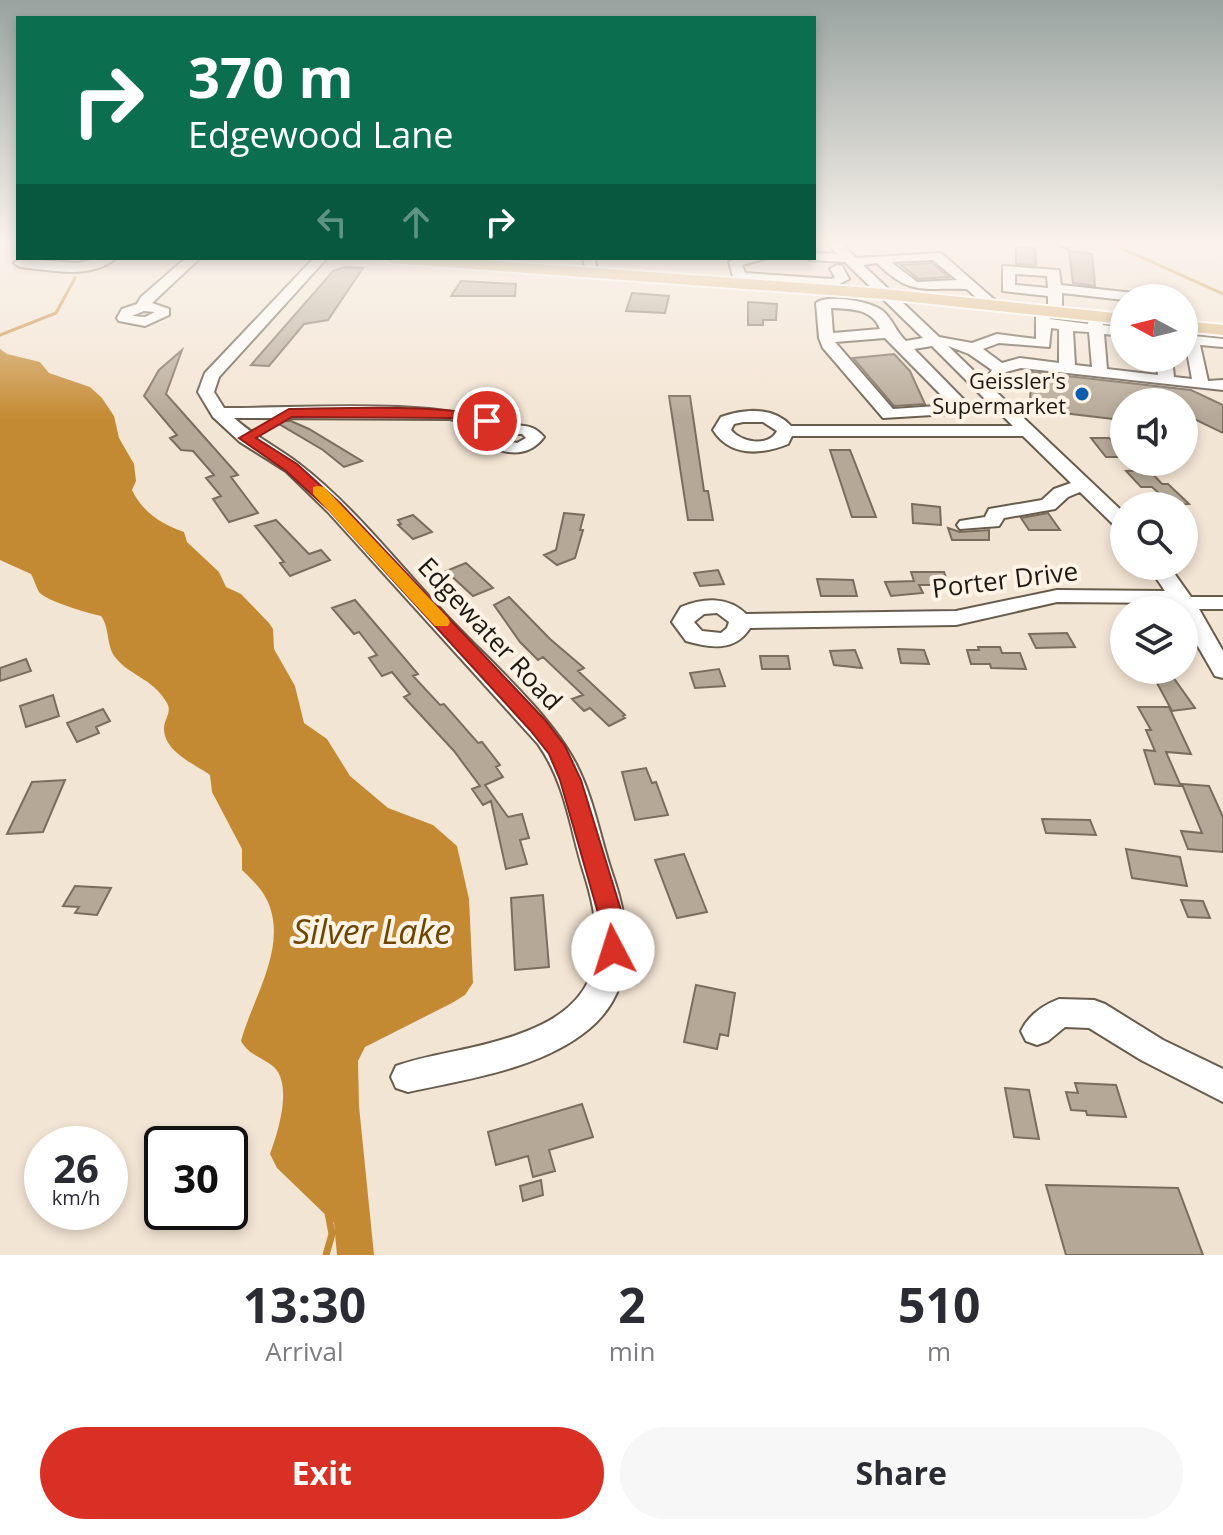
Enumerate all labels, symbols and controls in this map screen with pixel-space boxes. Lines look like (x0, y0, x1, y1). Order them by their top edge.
text: 370 m (188, 38, 354, 114)
icon: right (56, 48, 160, 152)
text: Edgewood Lane (188, 110, 453, 159)
icon: left (310, 200, 354, 244)
icon: ahead (394, 200, 438, 244)
icon: right (478, 200, 522, 244)
north arrow (1110, 284, 1198, 372)
map controls (1110, 284, 1198, 684)
place label: Geissler's Supermarket (932, 365, 1066, 420)
marker: Geissler's Supermarket (1073, 385, 1091, 403)
pin (453, 387, 521, 455)
button: sound (1110, 388, 1198, 476)
icon: arrive (465, 399, 509, 443)
button: search (1110, 492, 1198, 580)
street label: Edgewater Road (410, 549, 571, 718)
street label: Porter Drive (930, 552, 1080, 606)
button: layers (1110, 596, 1198, 684)
water label: Silver Lake (293, 908, 451, 954)
position arrow (571, 908, 655, 992)
speed limit sign: 30 (144, 1126, 248, 1230)
text: 26 (53, 1140, 99, 1195)
text: km/h (52, 1184, 100, 1211)
text: 13:30 (243, 1272, 366, 1337)
text: 2 (618, 1272, 646, 1337)
text: 510 (898, 1272, 980, 1337)
text: Arrival (265, 1333, 344, 1369)
text: min (609, 1333, 655, 1369)
text: m (927, 1333, 951, 1369)
button: Exit (40, 1427, 604, 1519)
button: Share (620, 1427, 1183, 1519)

